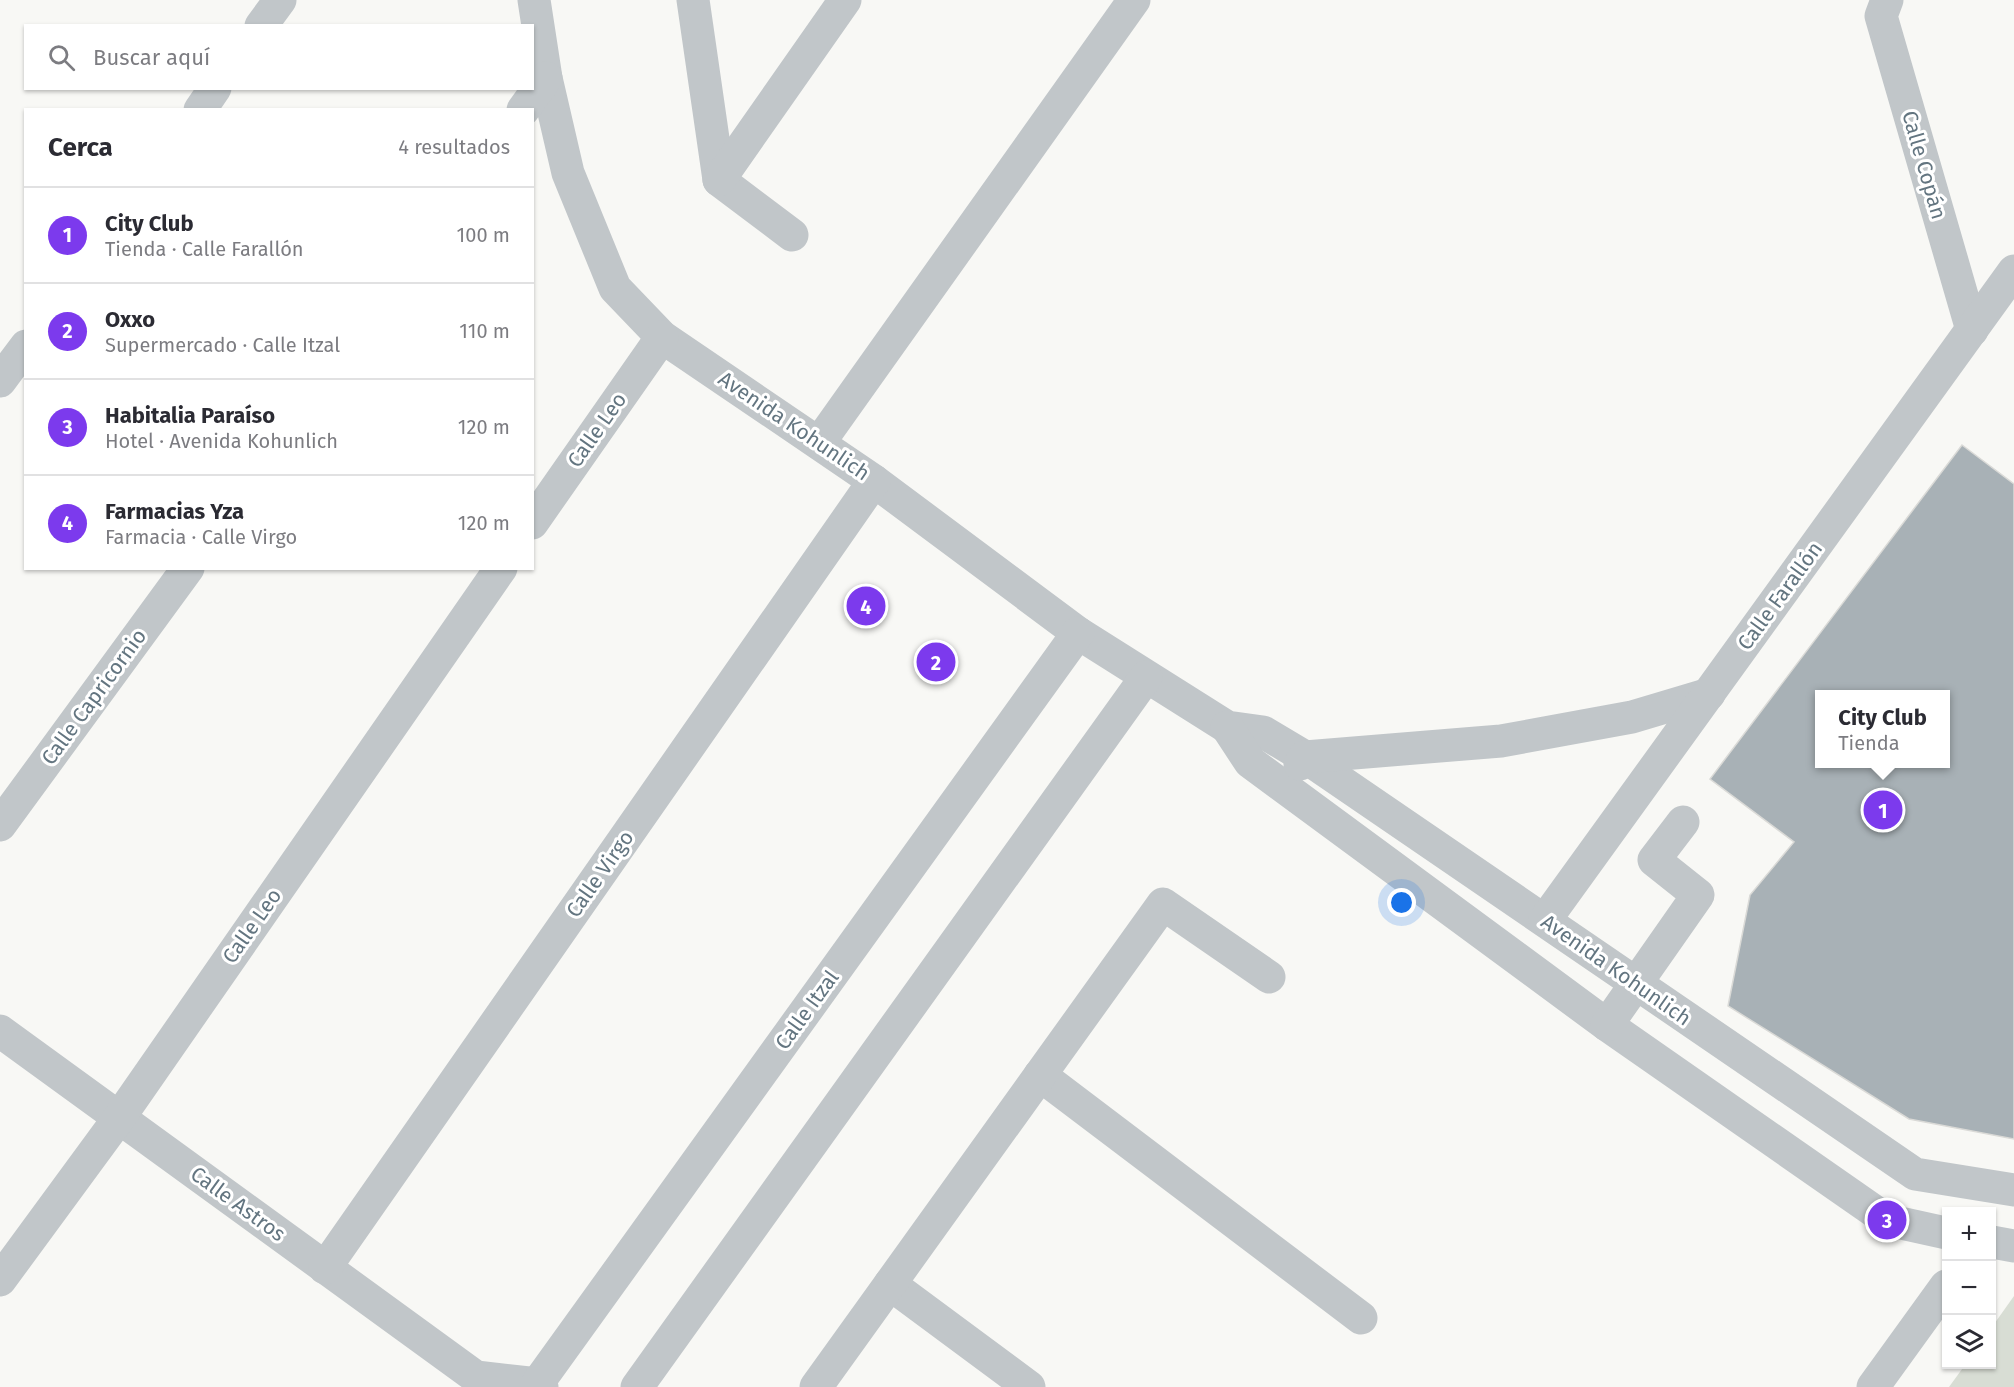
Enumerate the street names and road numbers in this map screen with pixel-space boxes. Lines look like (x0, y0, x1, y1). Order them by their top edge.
street label: Calle Copán (1896, 108, 1952, 222)
street label: Avenida Kohunlich (713, 366, 875, 486)
street label: Calle Leo (562, 387, 632, 473)
street label: Calle Farallón (1732, 537, 1828, 655)
street label: Calle Capricornio (36, 624, 152, 770)
street label: Calle Virgo (561, 825, 639, 923)
street label: Calle Leo (217, 883, 287, 969)
street label: Avenida Kohunlich (1536, 909, 1696, 1031)
street label: Calle Itzal (769, 965, 845, 1055)
street label: Calle Astros (185, 1161, 291, 1247)

